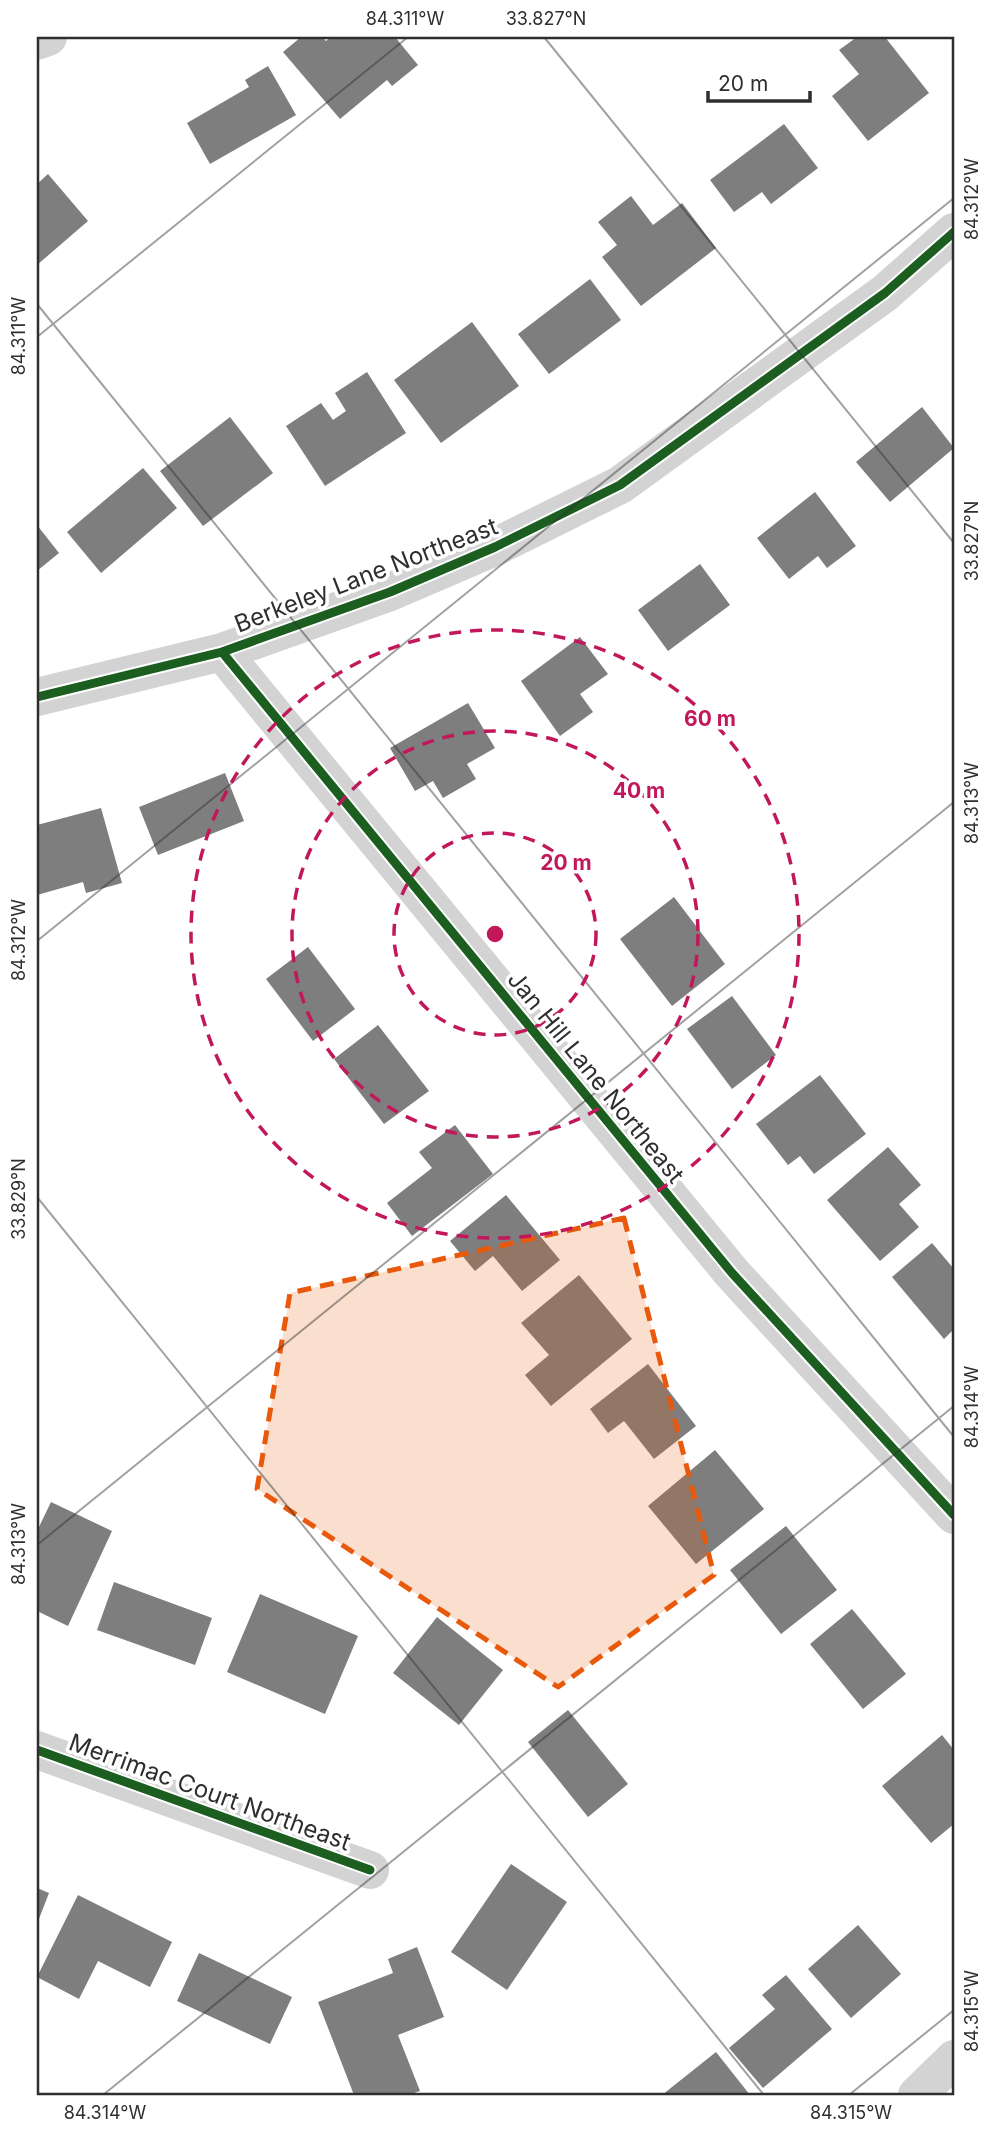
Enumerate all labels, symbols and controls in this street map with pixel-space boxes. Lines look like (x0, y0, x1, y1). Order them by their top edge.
text: 84.311°W (366, 8, 445, 29)
text: 33.827°N (506, 8, 586, 29)
scale bar (708, 60, 809, 104)
text: 20 m (718, 71, 768, 96)
text: 84.312°W (961, 158, 982, 240)
text: 84.311°W (8, 296, 29, 375)
text: 33.827°N (961, 501, 982, 581)
street label: Berkeley Lane Northeast (230, 511, 502, 639)
text: 60 m (684, 706, 736, 731)
text: 84.313°W (961, 762, 982, 844)
text: 40 m (613, 778, 665, 803)
text: 20 m (540, 850, 592, 875)
text: 84.312°W (8, 899, 29, 981)
centre of rings (483, 922, 507, 946)
street label: Jan Hill Lane Northeast (502, 965, 691, 1189)
text: 33.829°N (8, 1158, 29, 1240)
text: 84.314°W (961, 1365, 982, 1448)
text: 84.313°W (8, 1503, 29, 1585)
street label: Merrimac Court Northeast (65, 1727, 355, 1857)
text: 84.315°W (961, 1970, 982, 2052)
text: 84.314°W (64, 2102, 147, 2123)
text: 84.315°W (810, 2102, 892, 2123)

